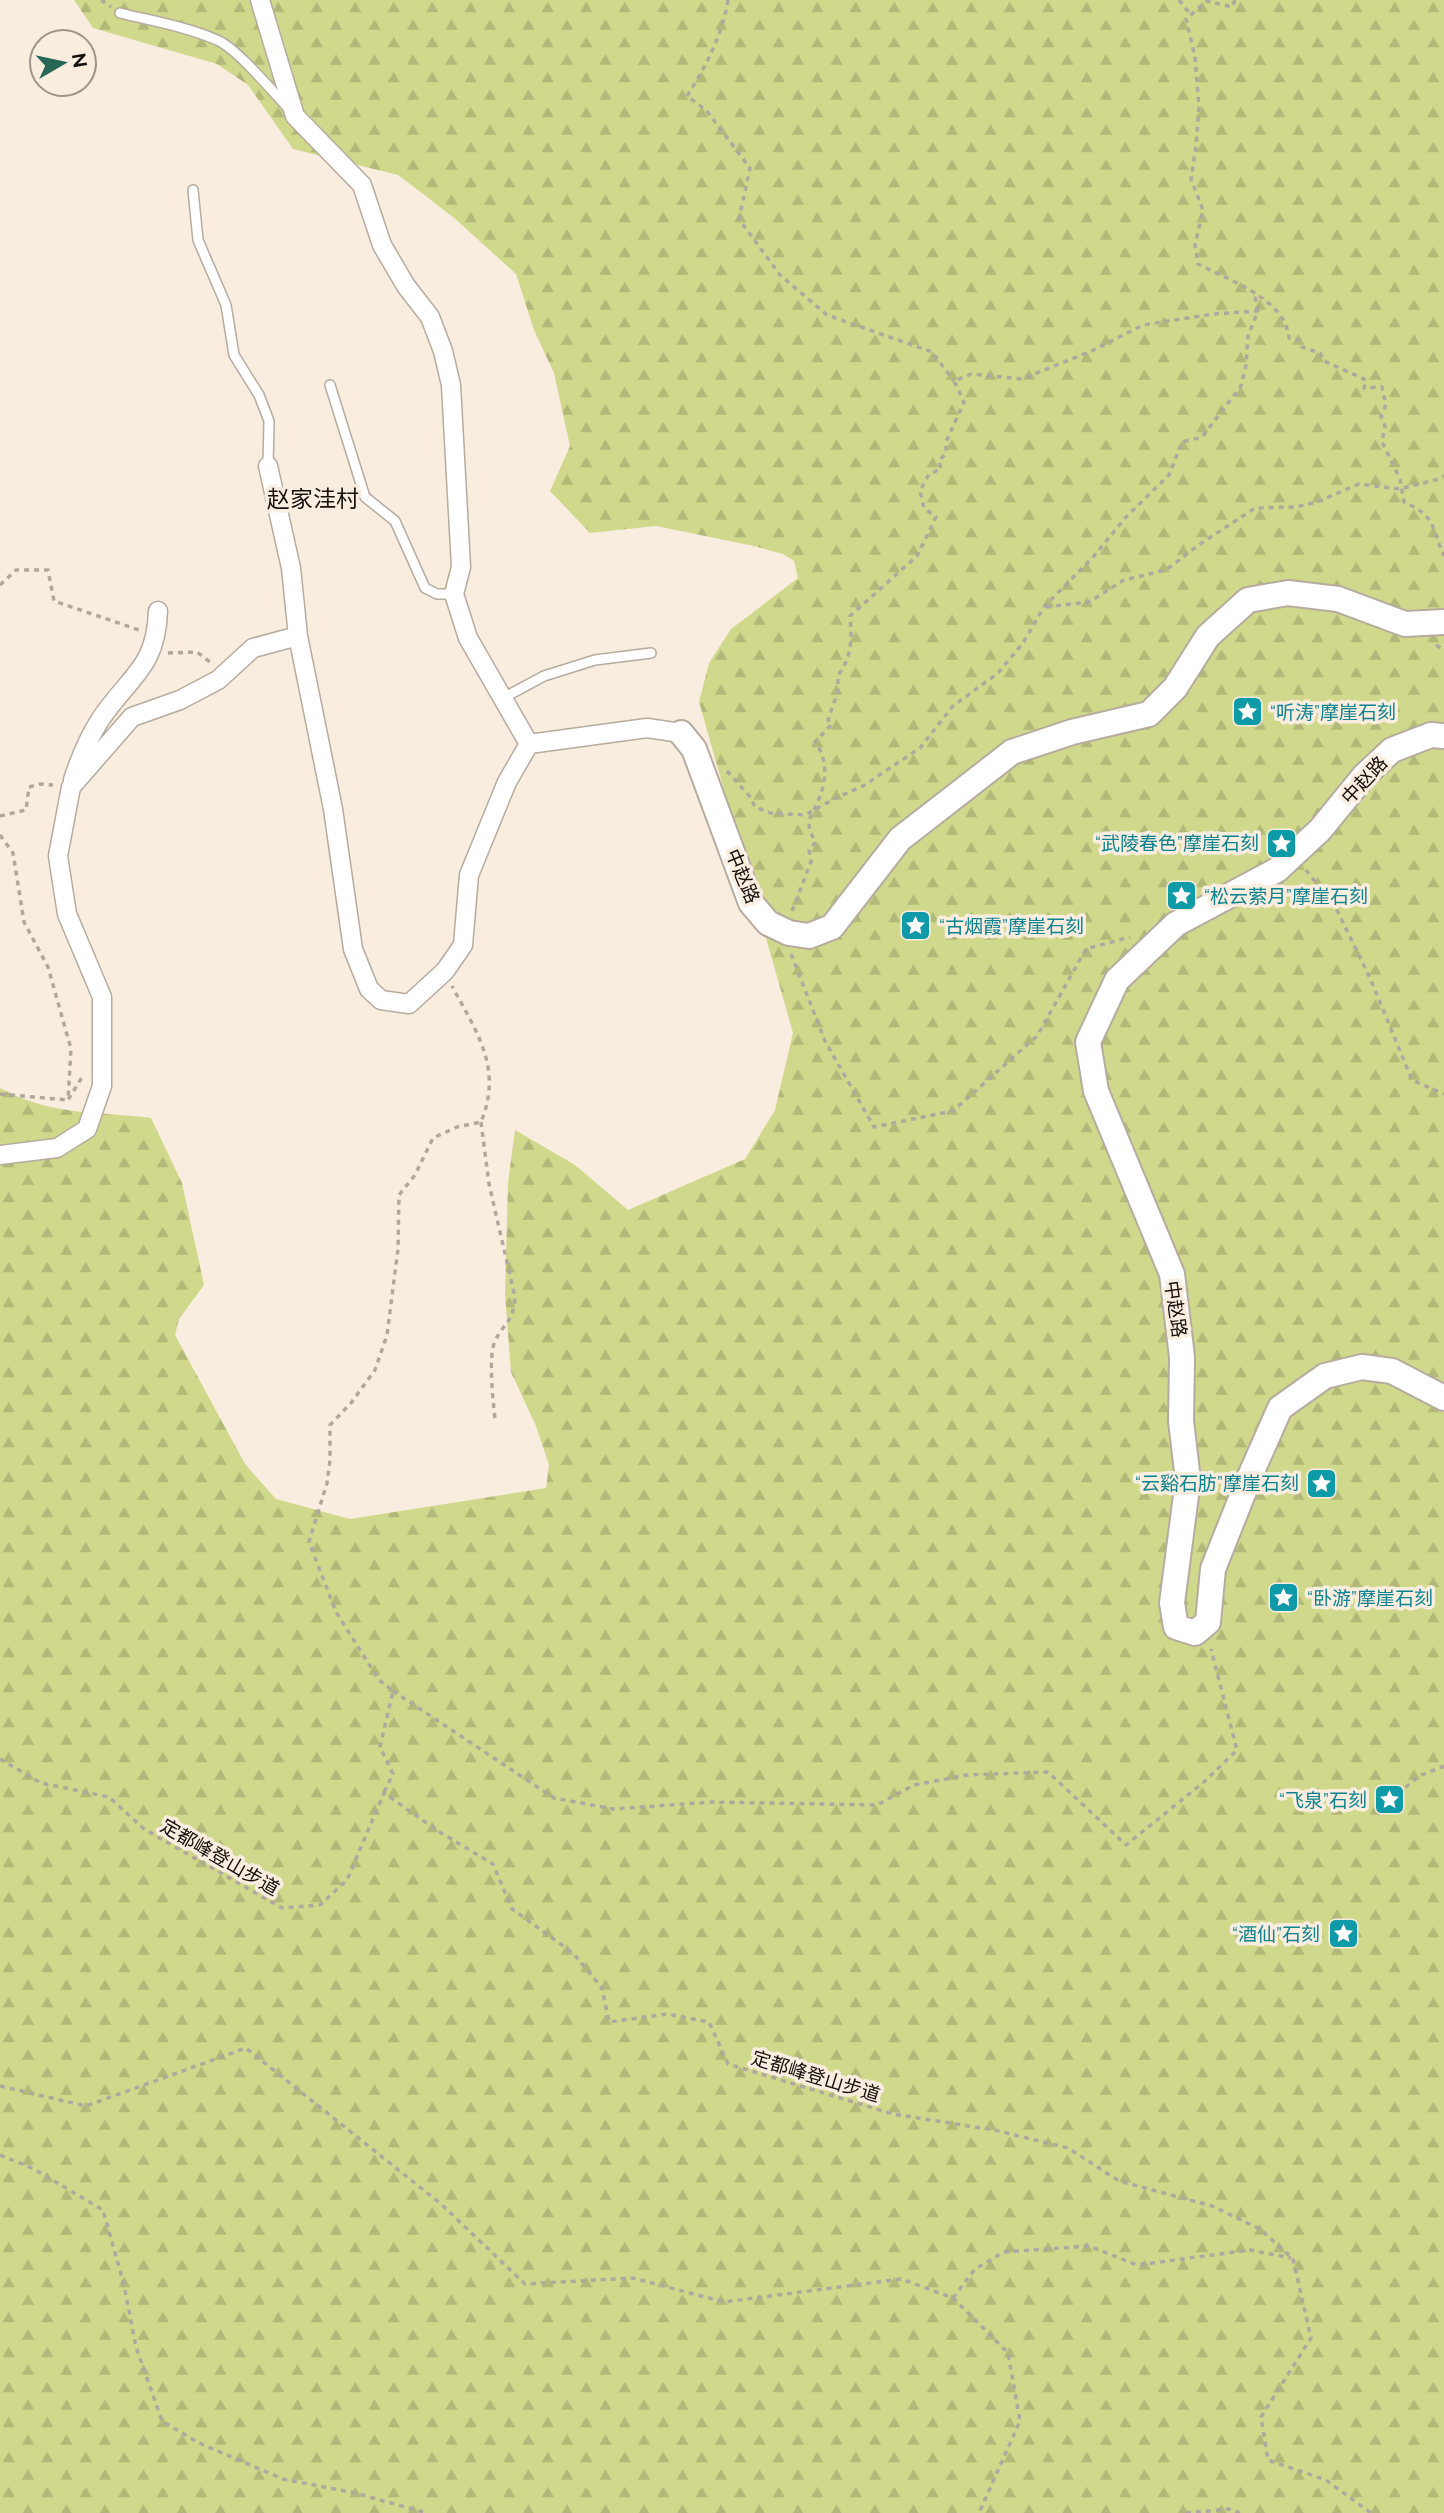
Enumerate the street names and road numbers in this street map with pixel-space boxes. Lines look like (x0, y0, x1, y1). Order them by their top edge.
street label: 中赵路 (1337, 752, 1391, 808)
street label: 中赵路 (722, 845, 764, 907)
street label: 中赵路 (1161, 1279, 1191, 1339)
street label: 定都峰登山步道 (157, 1814, 283, 1900)
street label: 定都峰登山步道 (749, 2046, 883, 2106)

